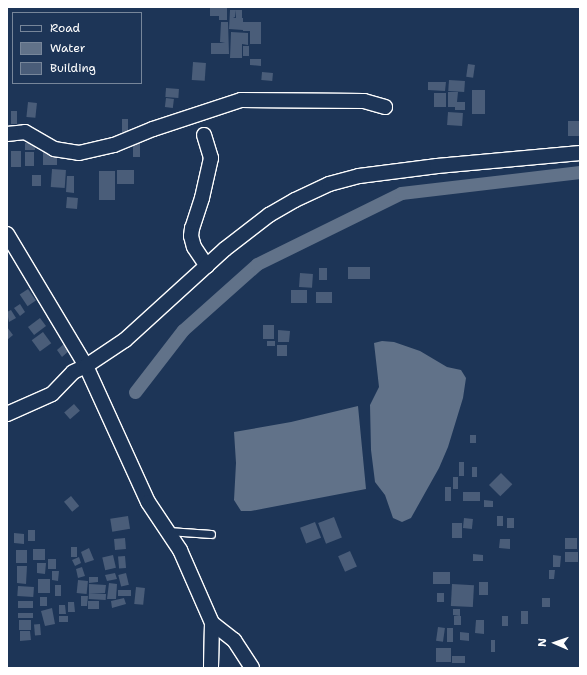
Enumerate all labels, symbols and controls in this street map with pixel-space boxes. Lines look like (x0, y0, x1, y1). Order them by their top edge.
legend (12, 12, 142, 84)
text: Road (50, 20, 80, 36)
text: Water (50, 40, 85, 56)
text: Building (50, 60, 96, 76)
north arrow (535, 623, 575, 663)
text: N (535, 638, 550, 647)

